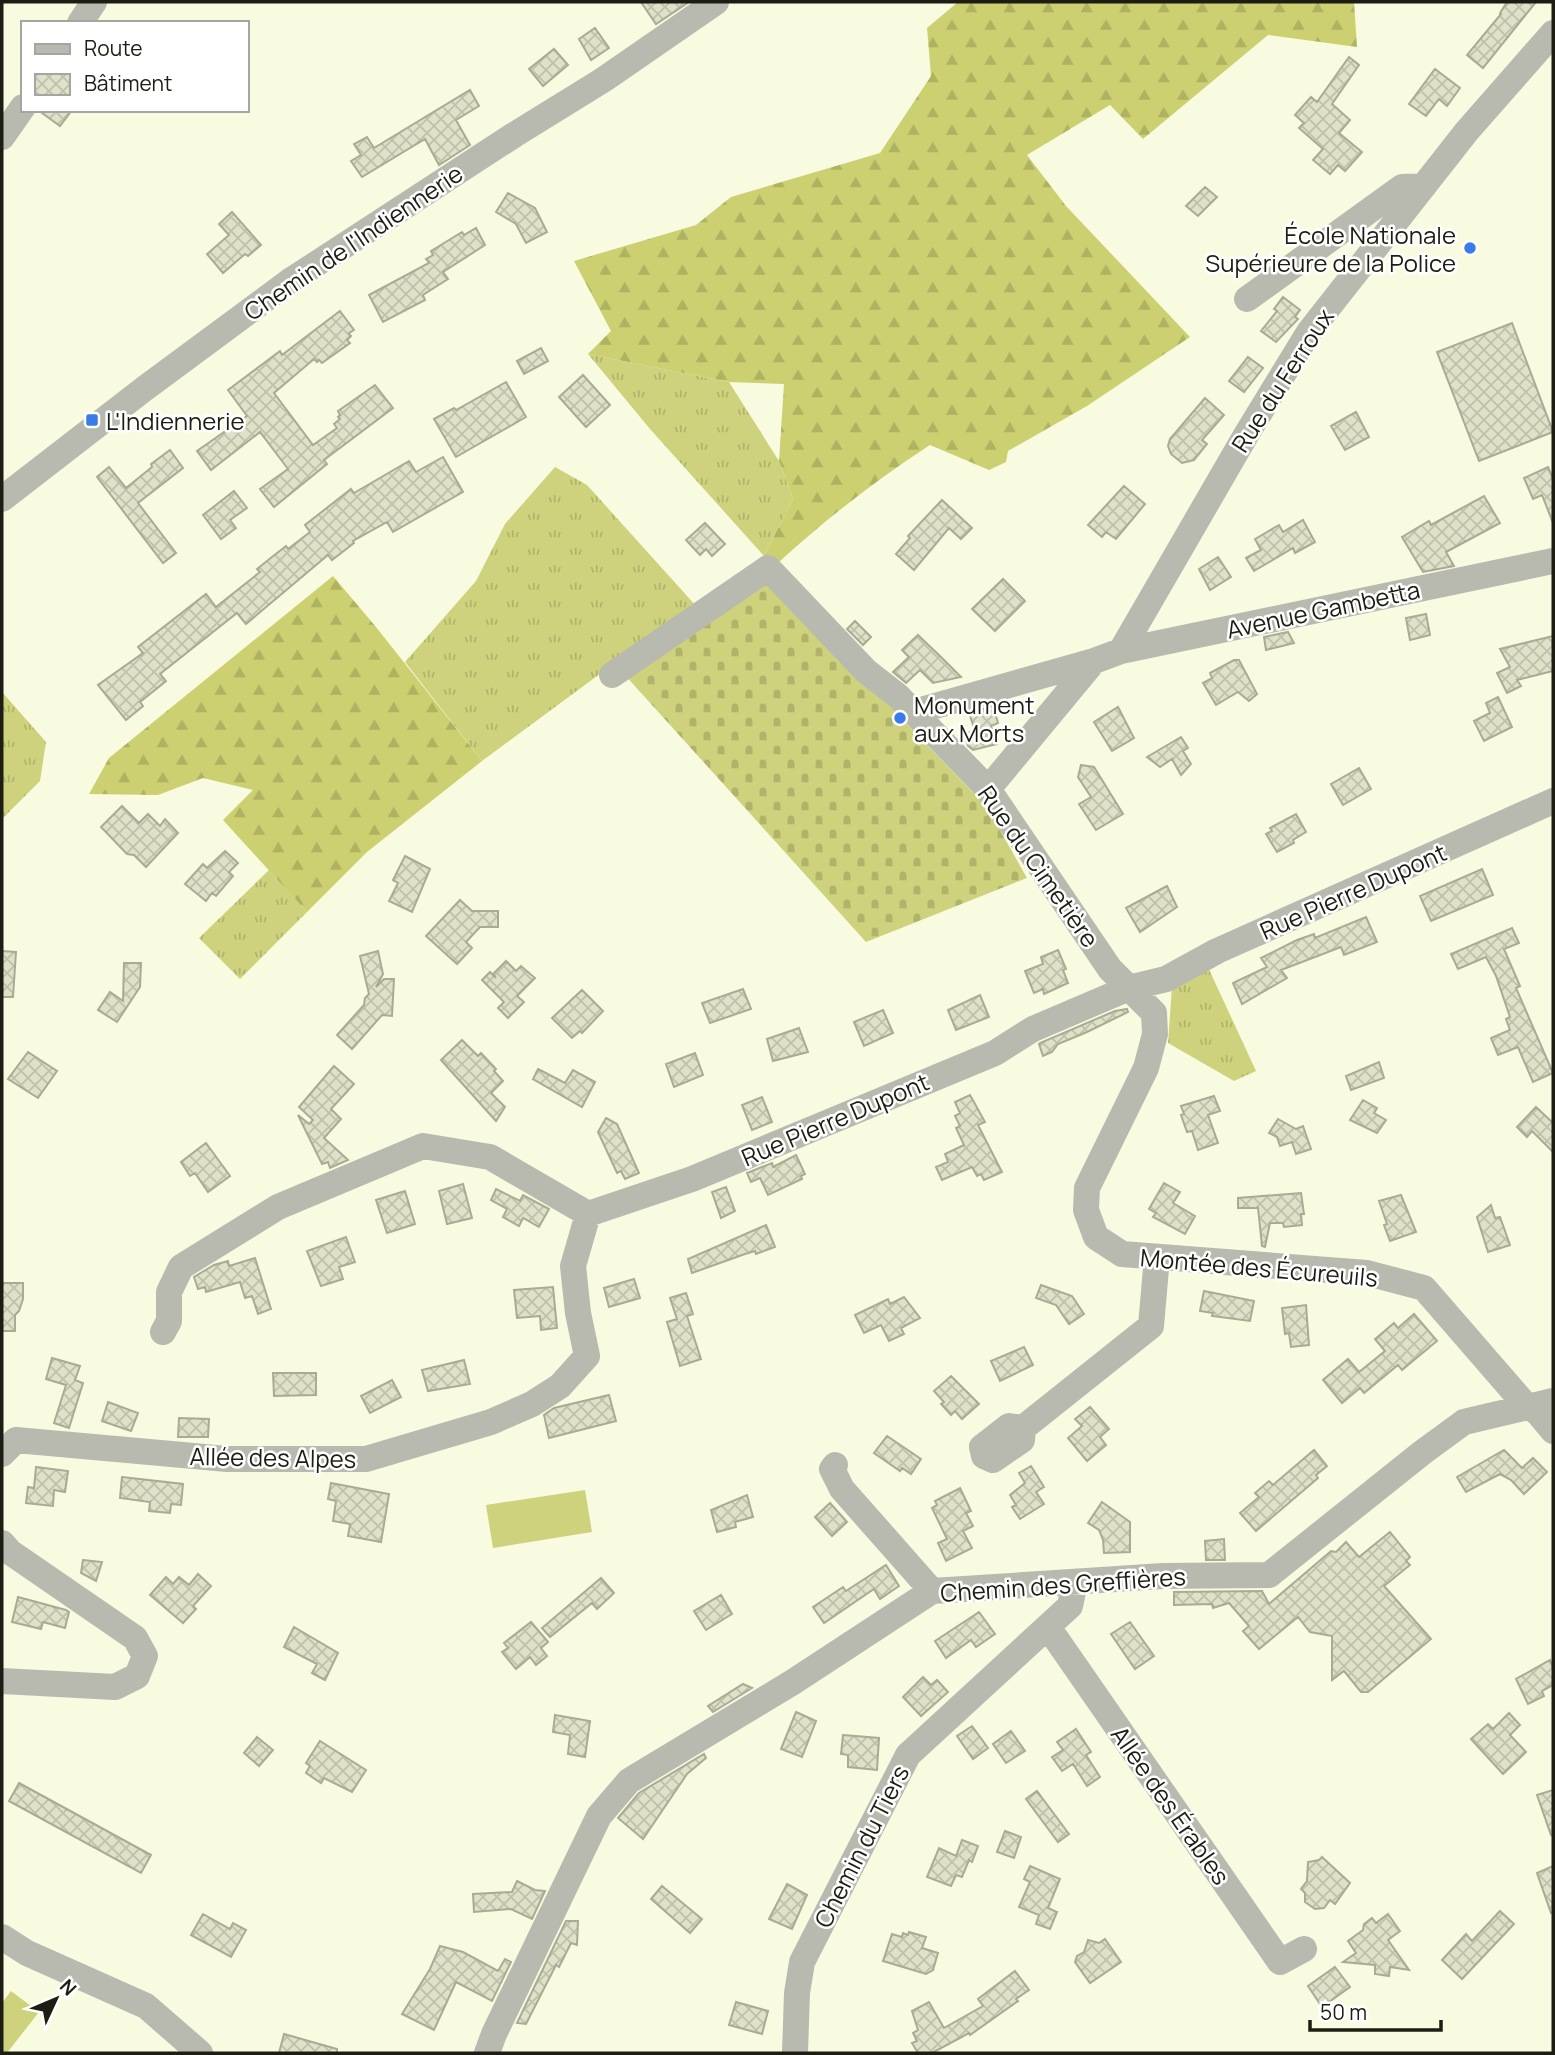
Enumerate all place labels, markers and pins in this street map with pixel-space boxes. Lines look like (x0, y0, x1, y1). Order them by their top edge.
place label: École Nationale Supérieure de la Police (1205, 218, 1456, 279)
marker: École Nationale Supérieure de la Police (1462, 240, 1478, 256)
place label: L'Indiennerie (106, 404, 245, 437)
marker: L'Indiennerie (84, 412, 100, 428)
place label: Monument aux Morts (914, 688, 1035, 749)
marker: Monument aux Morts (892, 710, 908, 726)

